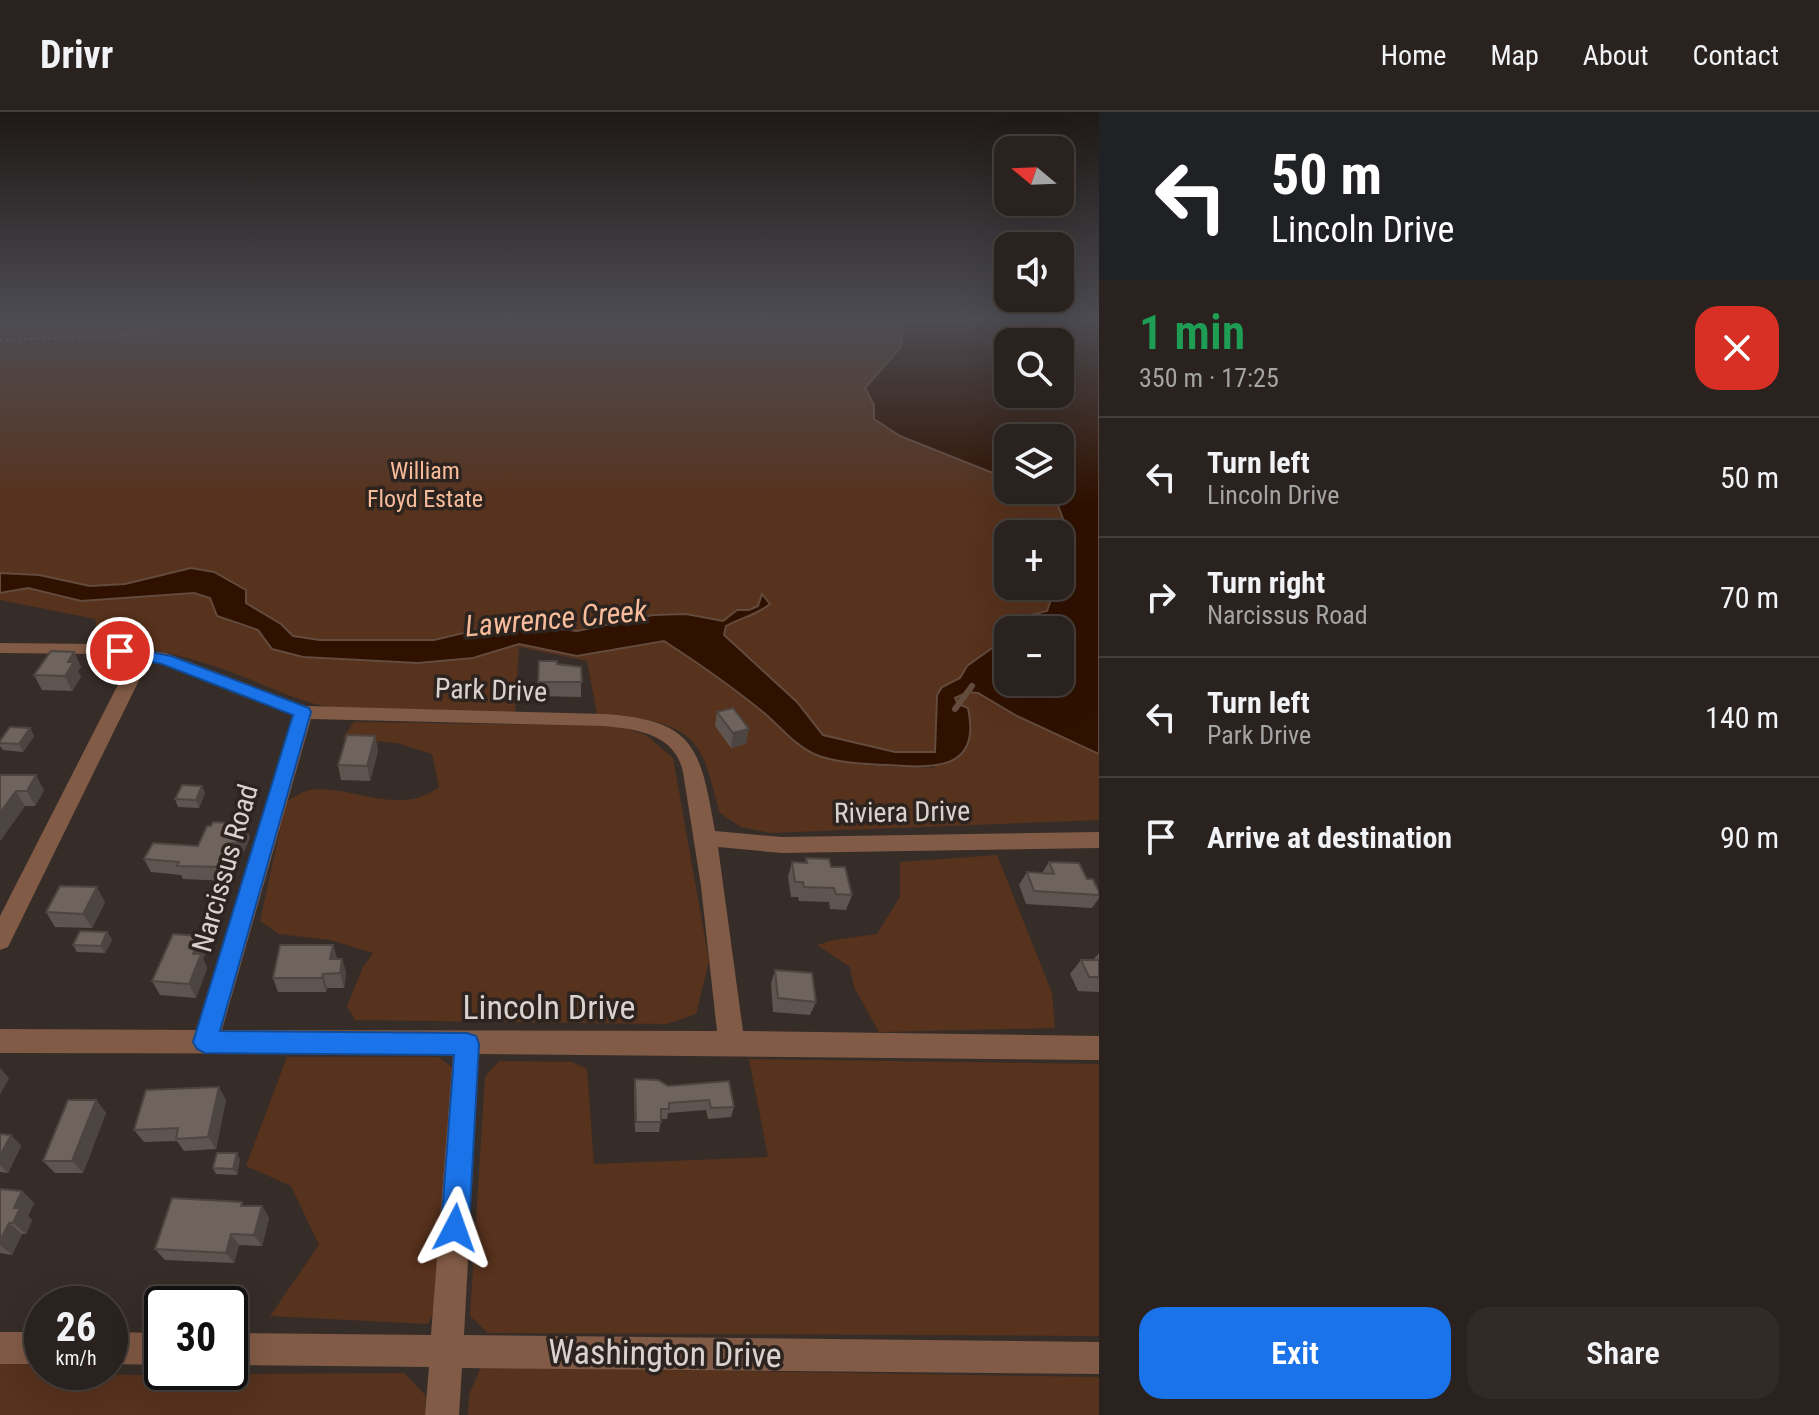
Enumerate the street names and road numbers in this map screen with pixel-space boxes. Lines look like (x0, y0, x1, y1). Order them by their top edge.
street label: Park Drive (434, 672, 548, 708)
street label: Narcissus Road (185, 780, 265, 956)
street label: Riviera Drive (833, 794, 971, 830)
street label: Lincoln Drive (462, 987, 636, 1027)
street label: Washington Drive (548, 1331, 782, 1375)

